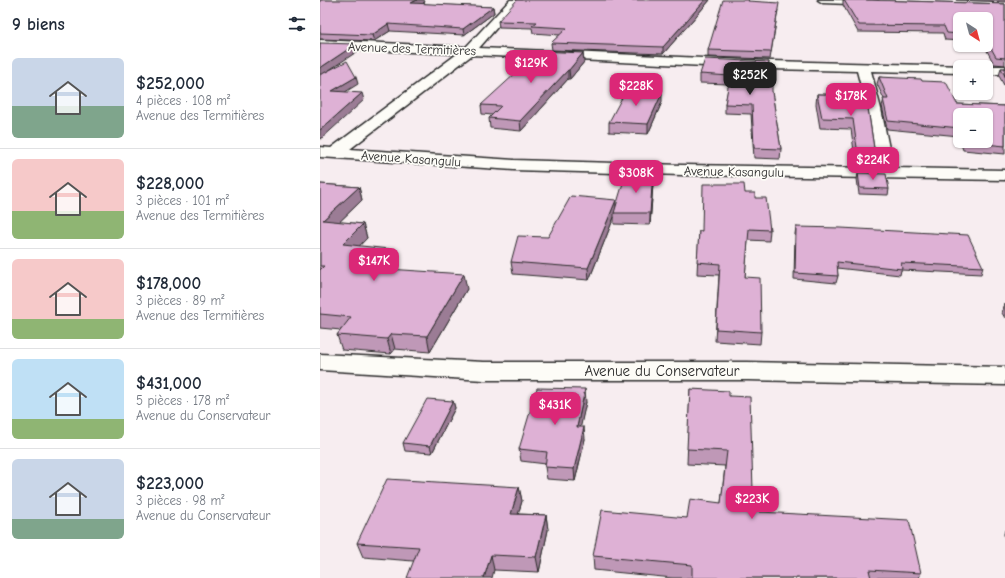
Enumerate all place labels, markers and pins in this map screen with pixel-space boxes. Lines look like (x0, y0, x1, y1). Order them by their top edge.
pin: $129K (503, 50, 559, 84)
pin: $252K (722, 62, 778, 96)
pin: $228K (608, 73, 664, 107)
pin: $178K (823, 83, 879, 117)
pin: $224K (845, 147, 901, 181)
pin: $308K (608, 160, 664, 194)
pin: $147K (346, 248, 402, 282)
pin: $431K (527, 392, 583, 426)
pin: $223K (724, 486, 780, 520)

